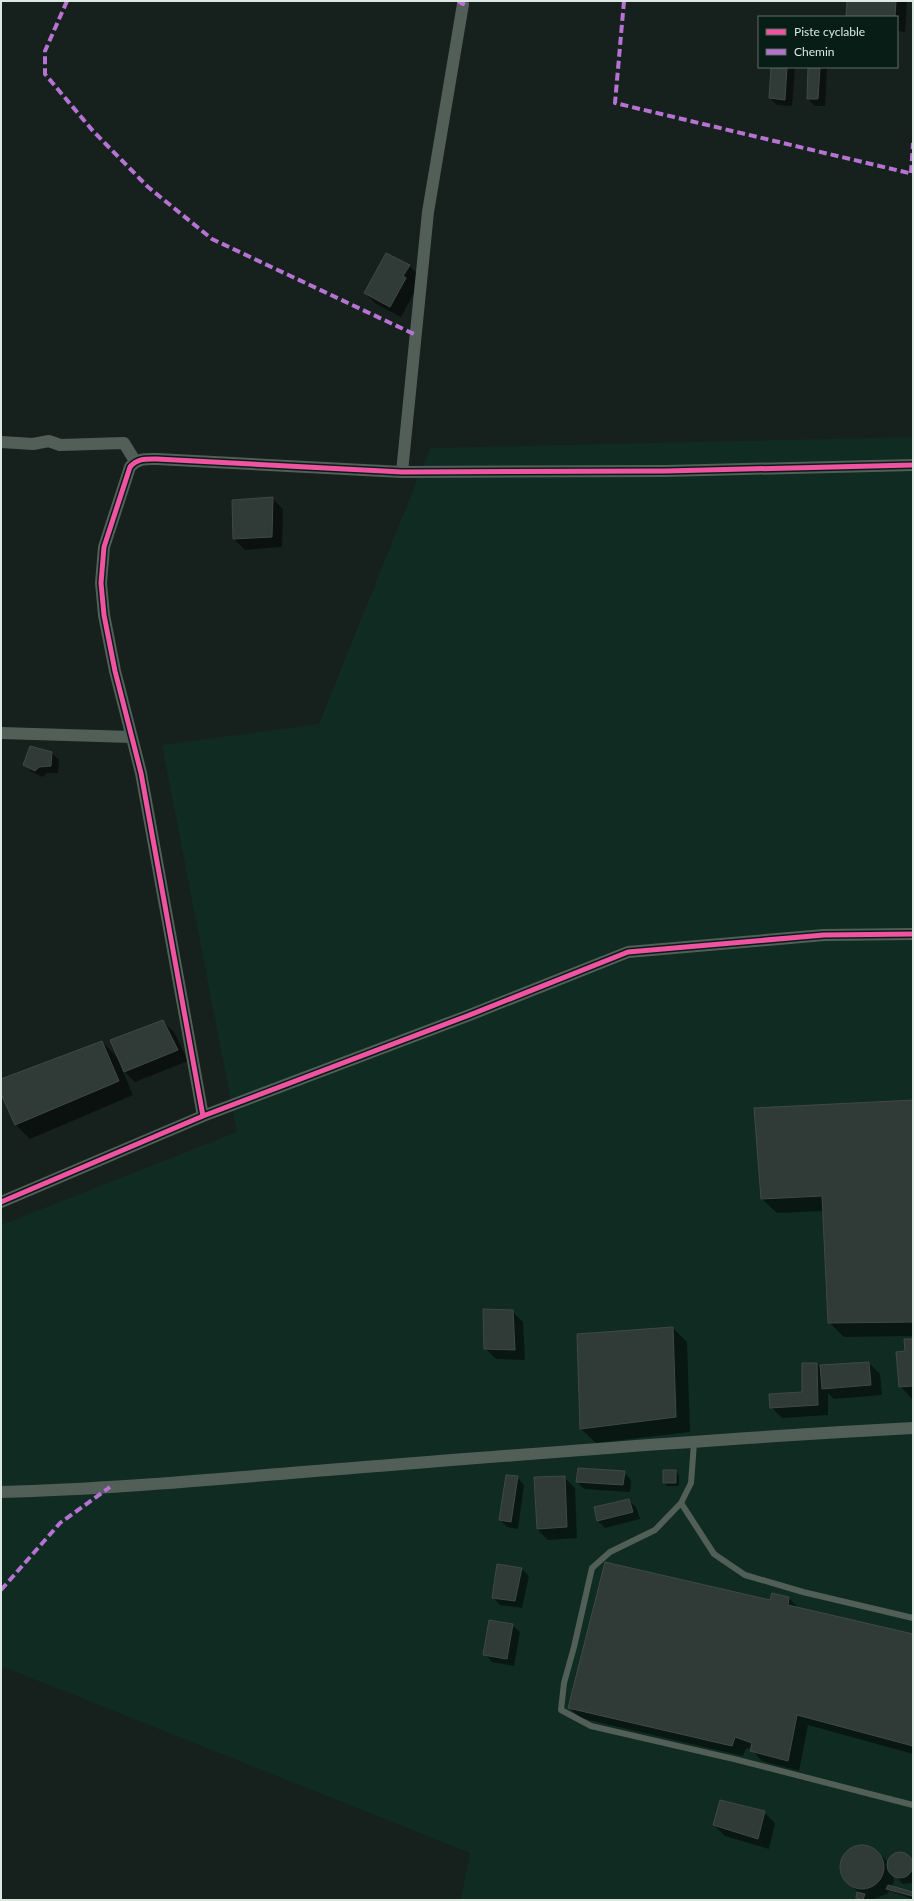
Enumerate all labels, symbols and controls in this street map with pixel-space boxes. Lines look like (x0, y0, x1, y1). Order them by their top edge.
legend (758, 16, 898, 68)
text: Piste cyclable (794, 24, 865, 39)
text: Chemin (794, 44, 835, 59)

